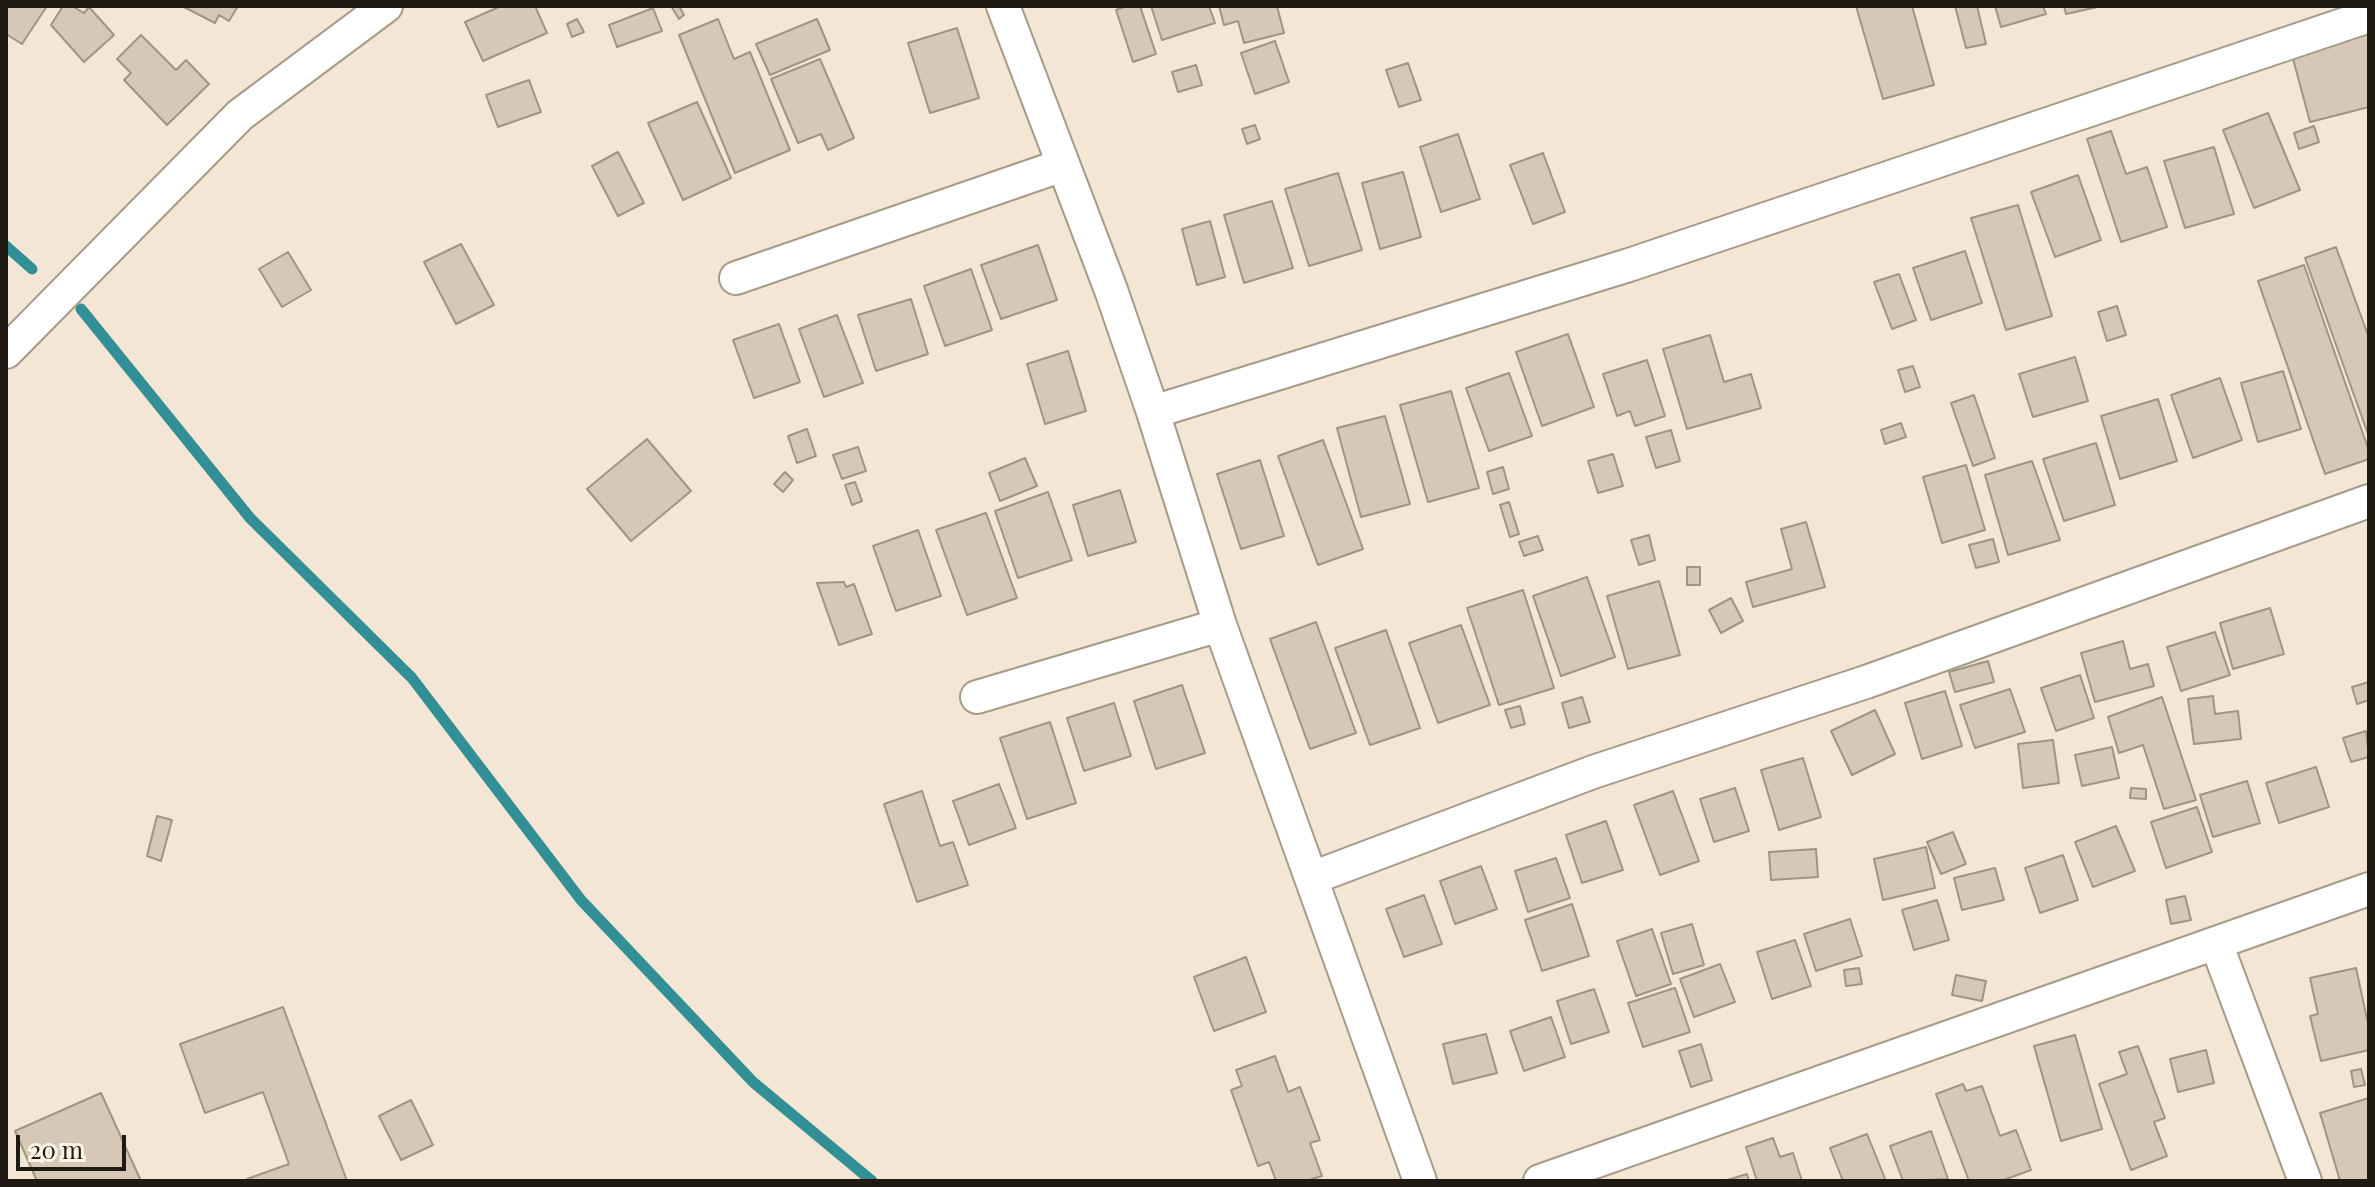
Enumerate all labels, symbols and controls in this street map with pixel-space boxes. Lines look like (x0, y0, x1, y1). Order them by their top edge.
scale bar (20, 1119, 130, 1169)
text: 20 m (30, 1133, 83, 1165)

